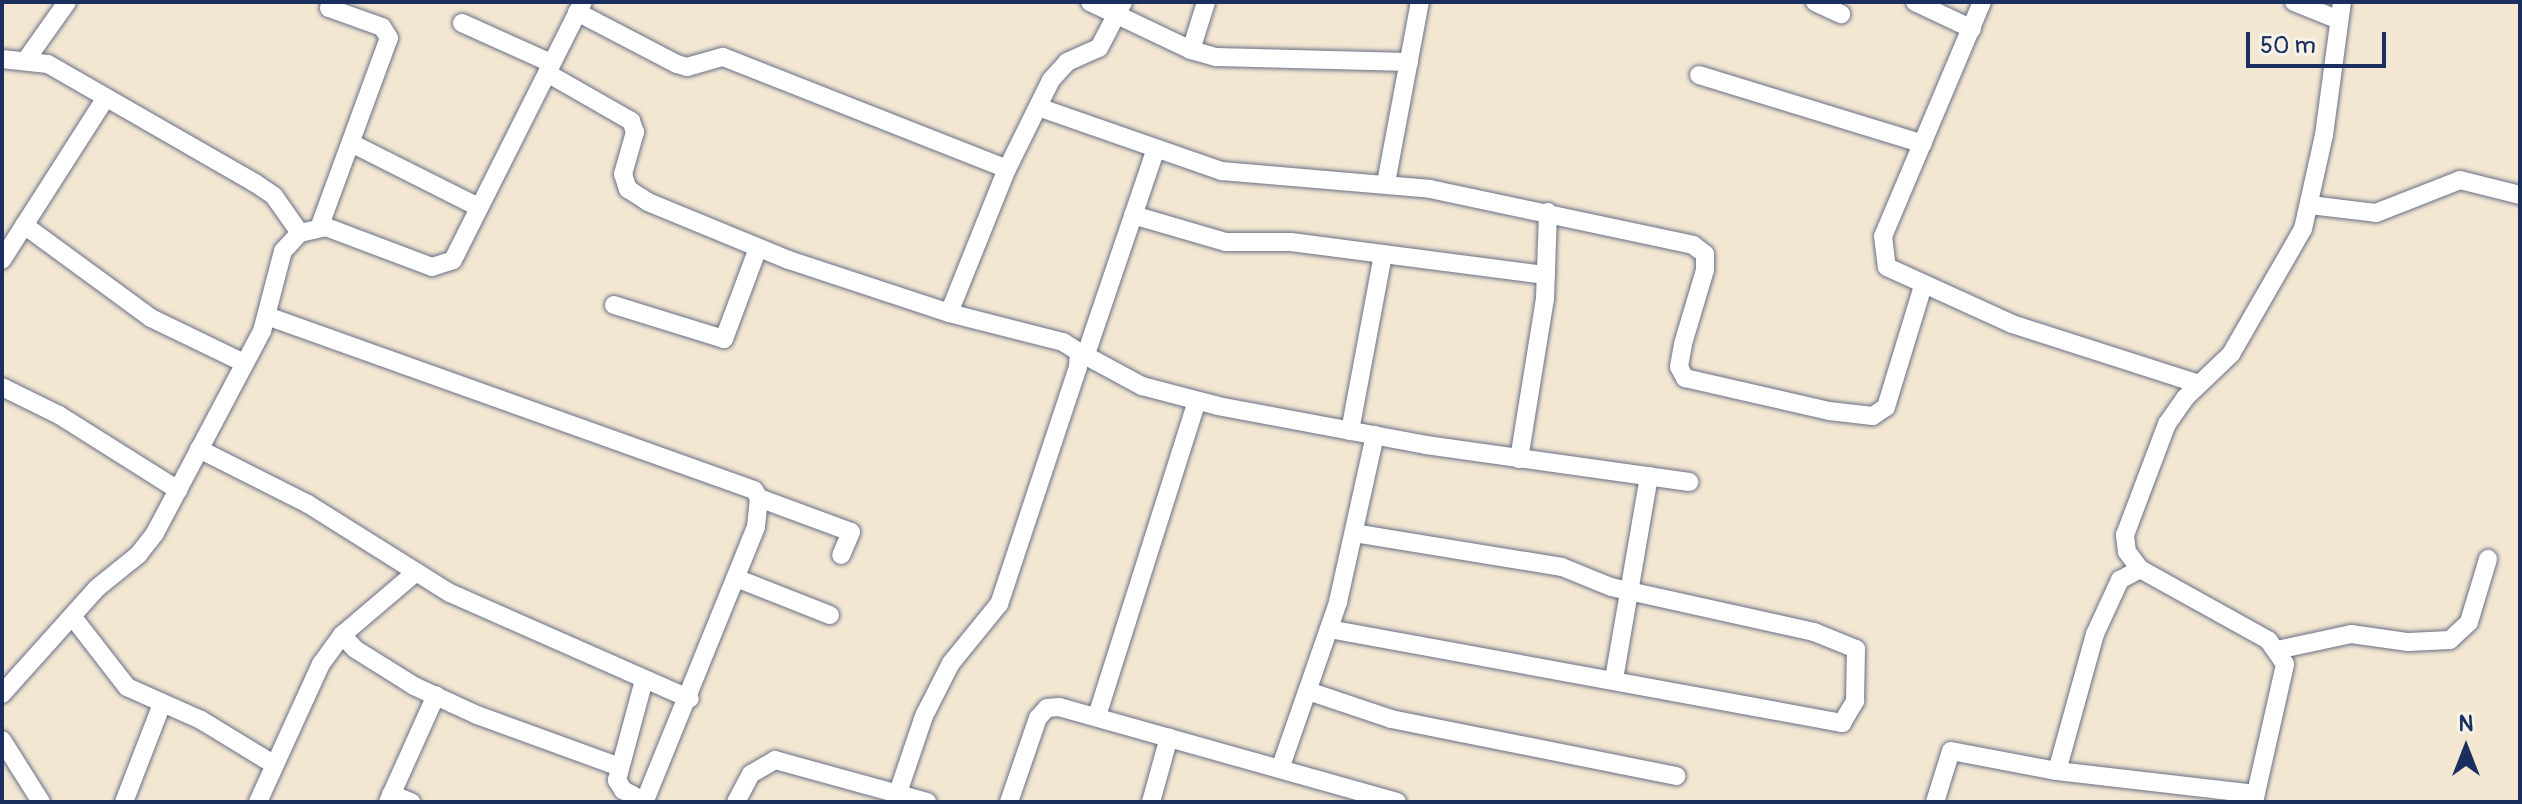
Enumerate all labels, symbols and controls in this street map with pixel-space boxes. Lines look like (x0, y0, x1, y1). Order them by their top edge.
scale bar (2250, 16, 2390, 66)
text: 50 m (2260, 31, 2316, 60)
north arrow (2426, 708, 2506, 788)
text: N (2459, 710, 2473, 738)

